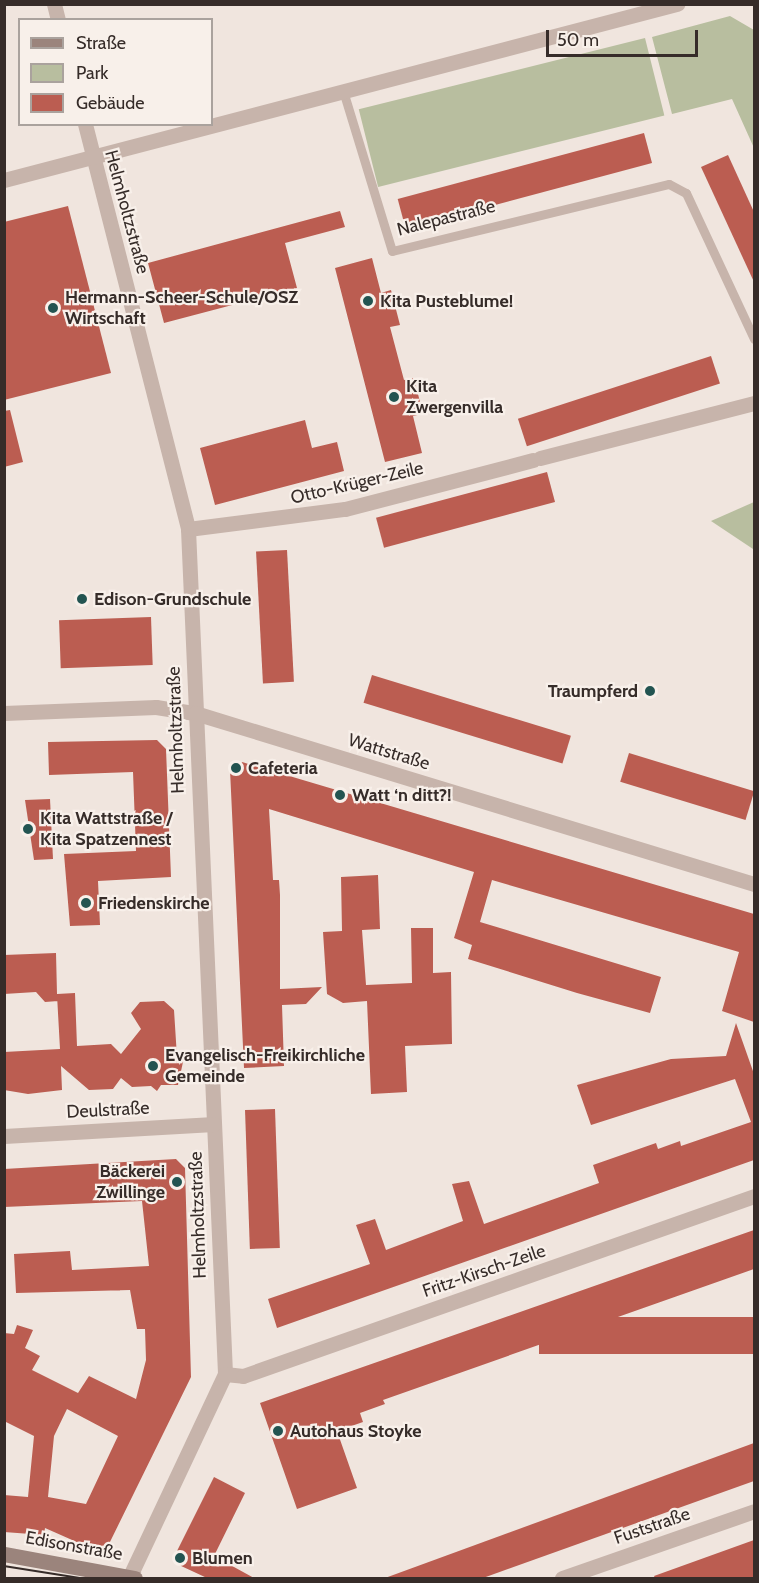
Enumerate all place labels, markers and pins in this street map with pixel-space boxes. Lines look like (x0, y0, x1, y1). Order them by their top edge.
place label: Hermann-Scheer-Schule/OSZ Wirtschaft (65, 287, 298, 330)
place label: Kita Pusteblume! (380, 290, 513, 312)
marker: Kita Pusteblume! (361, 294, 375, 308)
marker: Hermann-Scheer-Schule/OSZ Wirtschaft (46, 301, 60, 315)
place label: Kita Zwergenvilla (406, 376, 503, 418)
marker: Kita Zwergenvilla (387, 390, 401, 404)
place label: Edison-Grundschule (94, 588, 251, 610)
marker: Edison-Grundschule (75, 592, 89, 606)
place label: Traumpferd (548, 680, 638, 702)
marker: Traumpferd (643, 684, 657, 698)
place label: Cafeteria (248, 757, 318, 779)
marker: Cafeteria (229, 761, 243, 775)
place label: Watt ‘n ditt?! (352, 784, 452, 806)
marker: Watt ‘n ditt?! (333, 788, 347, 802)
place label: Kita Wattstraße / Kita Spatzennest (40, 808, 173, 850)
marker: Kita Wattstraße / Kita Spatzennest (21, 822, 35, 836)
place label: Friedenskirche (98, 892, 210, 914)
marker: Friedenskirche (79, 896, 93, 910)
place label: Evangelisch-Freikirchliche Gemeinde (165, 1045, 365, 1088)
marker: Evangelisch-Freikirchliche Gemeinde (146, 1059, 160, 1073)
place label: Bäckerei Zwillinge (96, 1161, 165, 1204)
marker: Bäckerei Zwillinge (170, 1175, 184, 1189)
place label: Autohaus Stoyke (290, 1420, 422, 1442)
marker: Autohaus Stoyke (271, 1424, 285, 1438)
place label: Blumen (192, 1547, 253, 1569)
marker: Blumen (173, 1551, 187, 1565)

